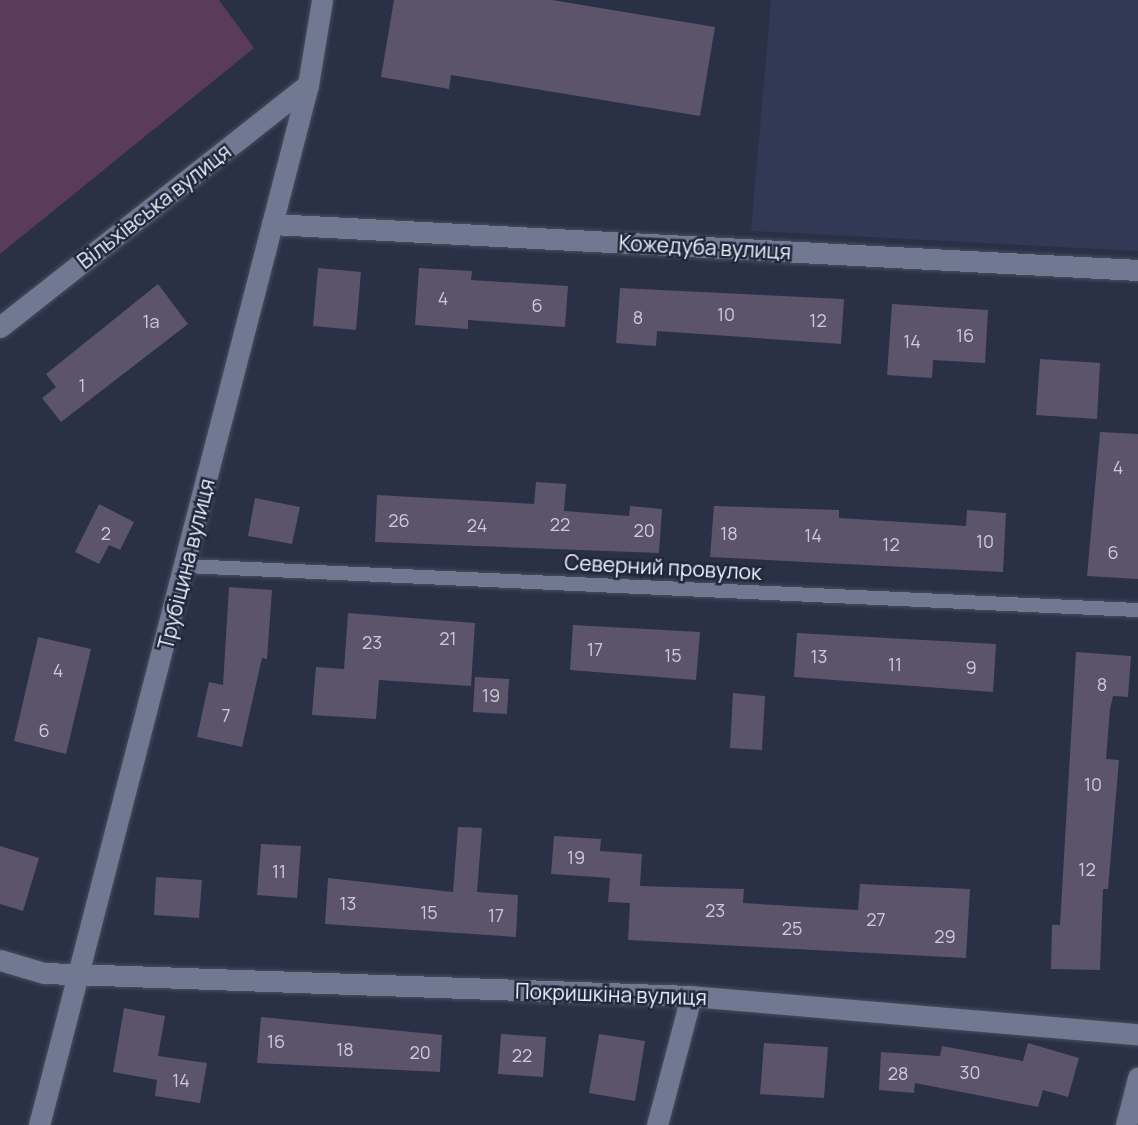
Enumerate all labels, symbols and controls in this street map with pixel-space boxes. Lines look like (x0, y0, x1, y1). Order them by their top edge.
street label: Вільхівська вулиця (72, 138, 236, 274)
street label: Кожедуба вулиця (618, 230, 792, 264)
house number: 4 (438, 287, 448, 309)
house number: 6 (531, 294, 543, 316)
house number: 10 (717, 303, 735, 325)
house number: 8 (633, 306, 643, 328)
house number: 12 (809, 309, 827, 331)
house number: 1а (142, 310, 160, 332)
house number: 16 (956, 324, 974, 346)
house number: 14 (903, 330, 921, 352)
house number: 1 (78, 374, 86, 396)
house number: 4 (1113, 456, 1123, 478)
street label: Трубіцина вулиця (153, 476, 219, 652)
house number: 26 (388, 509, 410, 531)
house number: 22 (550, 513, 570, 535)
house number: 24 (467, 514, 487, 536)
house number: 20 (633, 519, 655, 541)
house number: 2 (101, 522, 111, 544)
house number: 18 (720, 522, 738, 544)
house number: 14 (804, 524, 822, 546)
house number: 10 (976, 530, 994, 552)
house number: 12 (882, 533, 900, 555)
house number: 6 (1107, 541, 1119, 563)
street label: Северний провулок (564, 549, 762, 585)
house number: 21 (439, 627, 457, 649)
house number: 23 (362, 631, 382, 653)
house number: 17 (587, 638, 603, 660)
house number: 15 (664, 644, 682, 666)
house number: 13 (811, 645, 827, 667)
house number: 11 (888, 653, 902, 675)
house number: 9 (965, 656, 977, 678)
house number: 4 (53, 659, 63, 681)
house number: 8 (1097, 673, 1107, 695)
house number: 19 (482, 684, 500, 706)
house number: 7 (221, 704, 231, 726)
house number: 6 (38, 719, 50, 741)
house number: 10 (1084, 773, 1102, 795)
house number: 19 (567, 846, 585, 868)
house number: 12 (1078, 858, 1096, 880)
house number: 11 (272, 860, 286, 882)
house number: 13 (340, 892, 356, 914)
house number: 23 (705, 899, 725, 921)
house number: 15 (420, 901, 438, 923)
house number: 17 (488, 904, 504, 926)
house number: 27 (866, 908, 886, 930)
house number: 25 (782, 917, 802, 939)
house number: 29 (934, 925, 956, 947)
street label: Покришкіна вулиця (515, 978, 707, 1010)
house number: 16 (267, 1030, 285, 1052)
house number: 18 (336, 1038, 354, 1060)
house number: 20 (409, 1041, 431, 1063)
house number: 22 (512, 1044, 532, 1066)
house number: 30 (960, 1061, 980, 1083)
house number: 28 (888, 1062, 908, 1084)
house number: 14 (172, 1069, 190, 1091)

